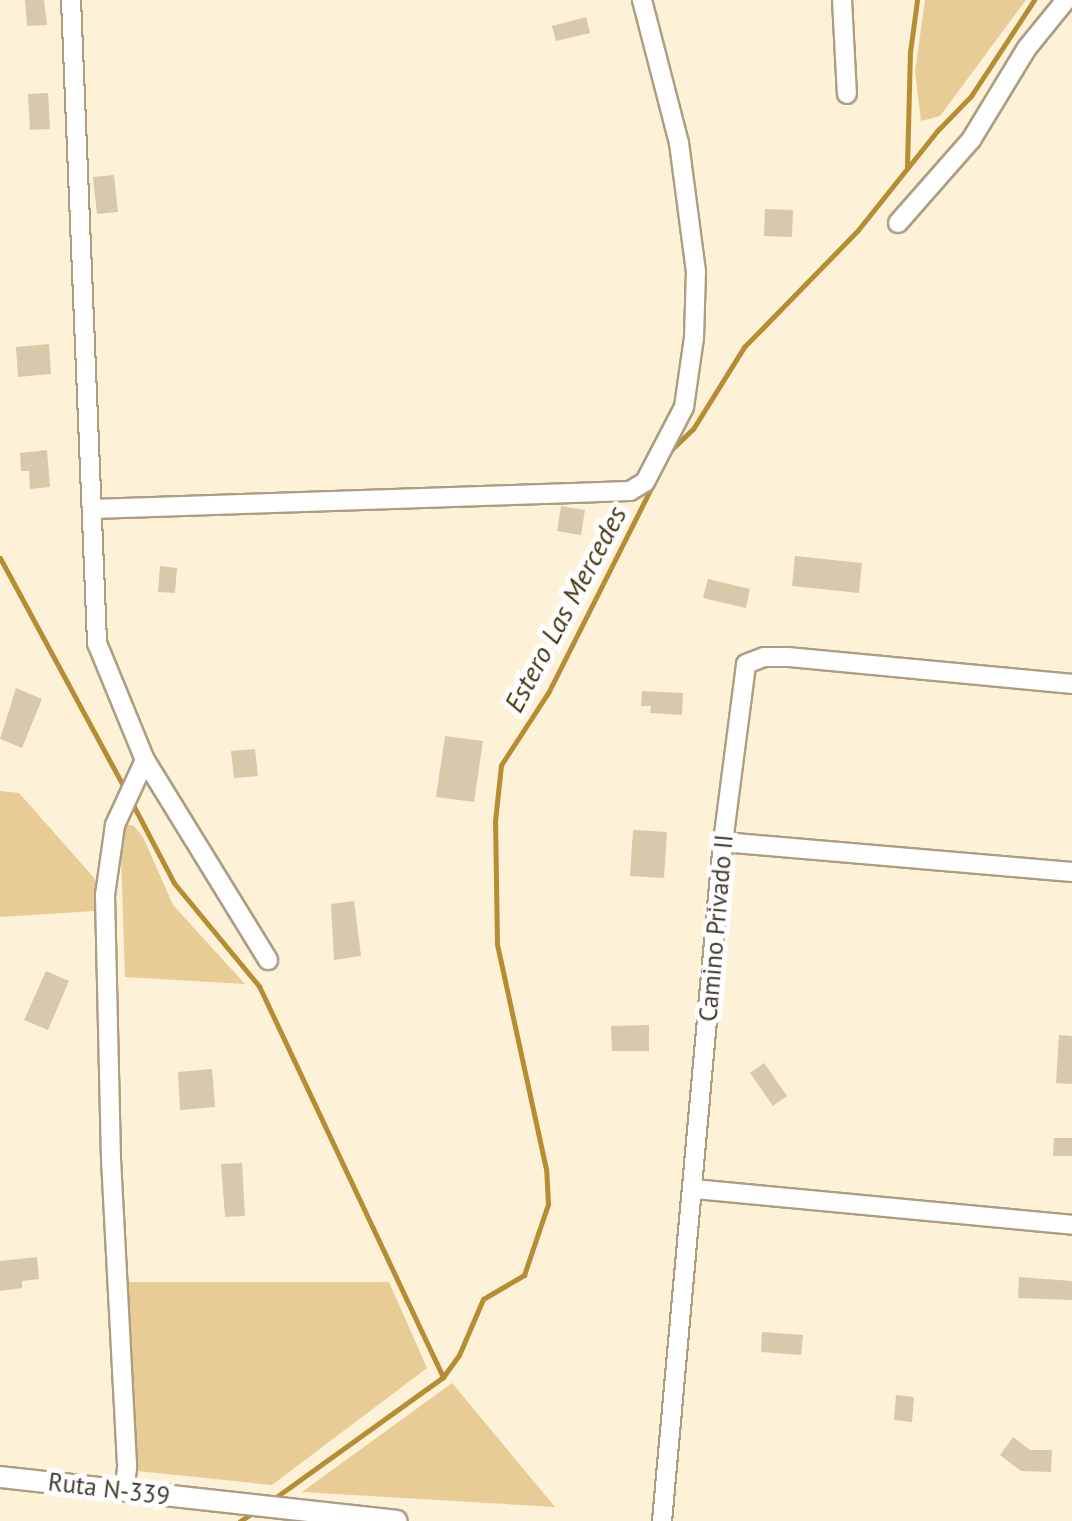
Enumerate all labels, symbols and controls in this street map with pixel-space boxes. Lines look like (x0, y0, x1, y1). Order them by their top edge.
water label: Estero Las Mercedes (497, 500, 633, 718)
street label: Camino Privado II (693, 833, 739, 1023)
street label: Ruta N-339 (46, 1467, 172, 1511)

